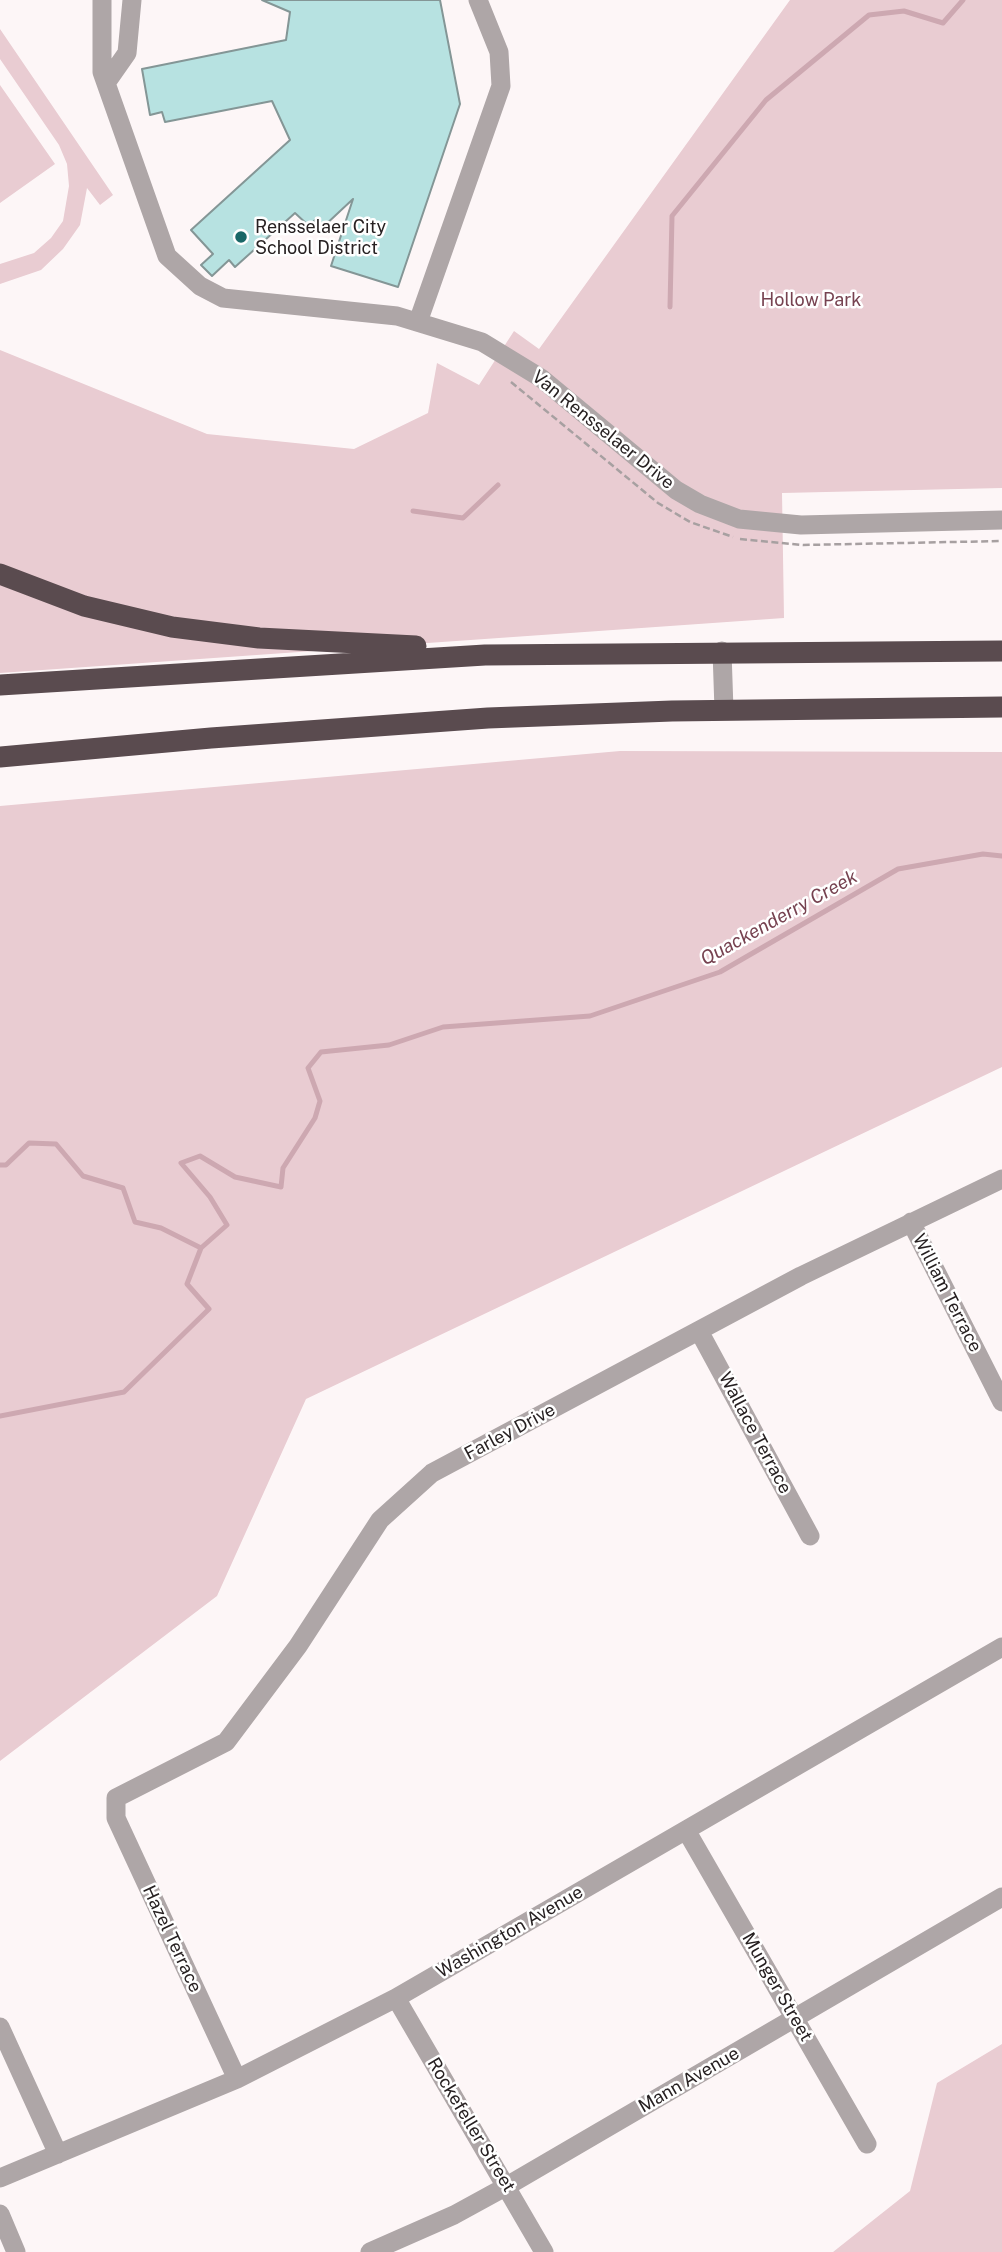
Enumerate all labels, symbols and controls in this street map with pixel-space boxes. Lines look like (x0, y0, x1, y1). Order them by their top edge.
place label: Rensselaer City School District (255, 216, 386, 258)
marker: Rensselaer City School District (233, 229, 249, 245)
park label: Hollow Park (761, 289, 861, 311)
street label: Van Rensselaer Drive (528, 366, 678, 494)
water label: Quackenderry Creek (697, 865, 861, 971)
street label: William Terrace (908, 1230, 986, 1356)
street label: Wallace Terrace (714, 1369, 796, 1497)
street label: Farley Drive (461, 1399, 559, 1465)
street label: Washington Avenue (433, 1881, 587, 1983)
street label: Hazel Terrace (138, 1882, 206, 1996)
street label: Munger Street (737, 1929, 817, 2045)
street label: Mann Avenue (635, 2042, 743, 2118)
street label: Rockefeller Street (422, 2054, 520, 2196)

